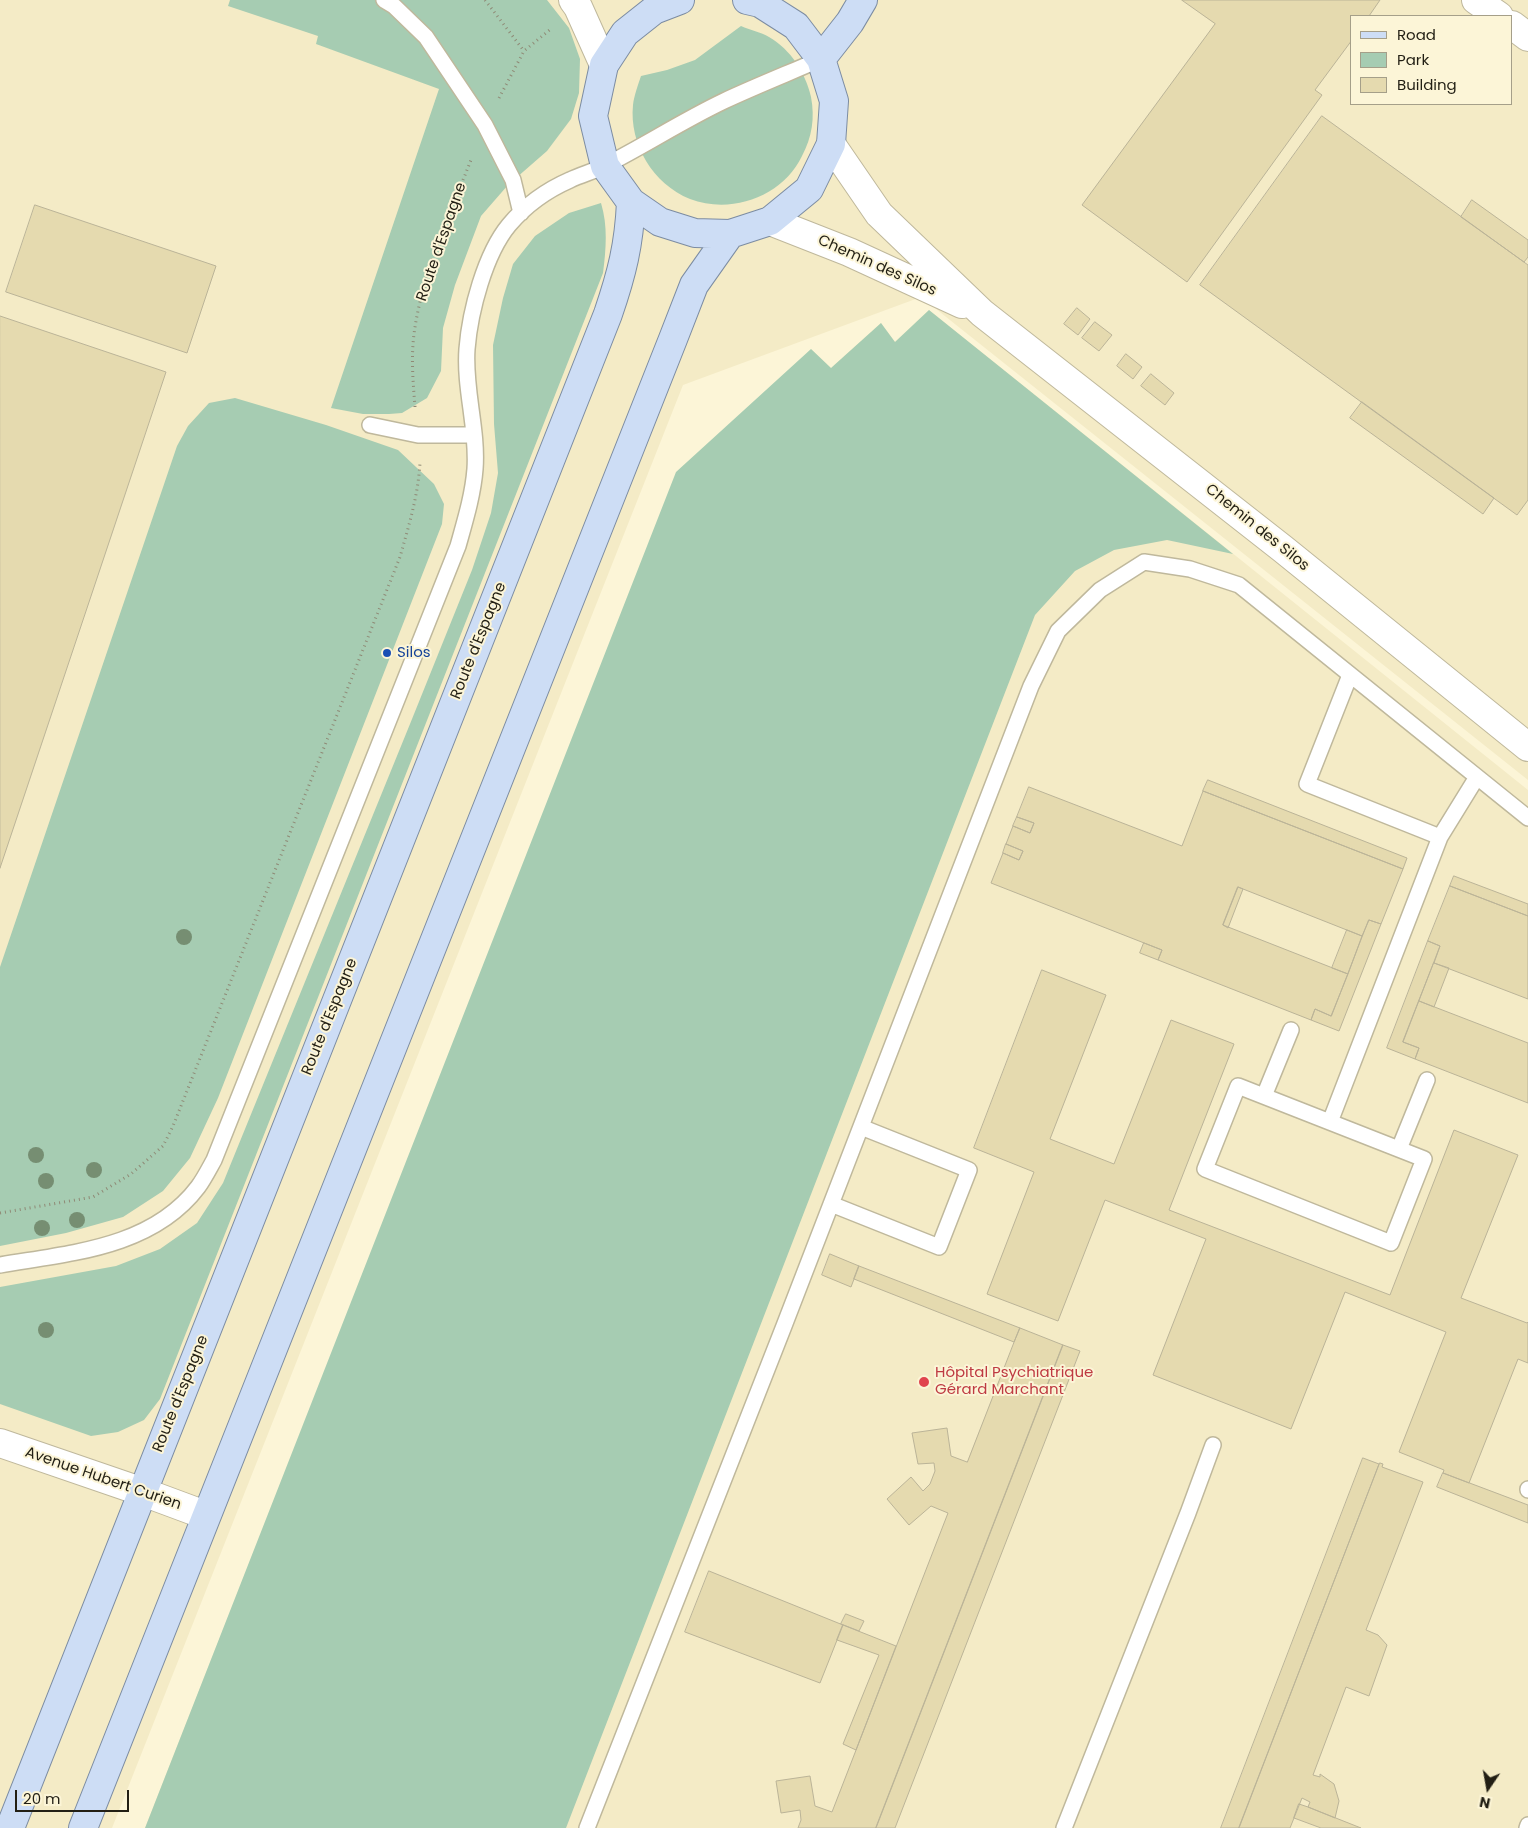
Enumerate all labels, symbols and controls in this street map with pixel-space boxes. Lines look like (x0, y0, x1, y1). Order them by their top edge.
legend (1350, 15, 1513, 105)
text: Road (1397, 24, 1436, 45)
text: Park (1397, 49, 1429, 70)
text: Building (1397, 74, 1457, 95)
street label: Route d'Espagne (413, 180, 471, 304)
street label: Chemin des Silos (815, 232, 939, 300)
street label: Chemin des Silos (1202, 481, 1312, 575)
street label: Route d'Espagne (447, 580, 511, 702)
place label: Silos (397, 644, 431, 662)
marker: Silos (381, 647, 393, 659)
street label: Route d'Espagne (298, 956, 362, 1078)
street label: Route d'Espagne (149, 1333, 213, 1455)
place label: Hôpital Psychiatrique Gérard Marchant (935, 1364, 1093, 1399)
marker: Hôpital Psychiatrique Gérard Marchant (917, 1375, 931, 1389)
street label: Avenue Hubert Curien (22, 1444, 184, 1514)
north arrow (1463, 1763, 1513, 1813)
scale bar (18, 1780, 131, 1812)
text: 20 m (23, 1788, 61, 1809)
text: N (1478, 1792, 1492, 1814)

